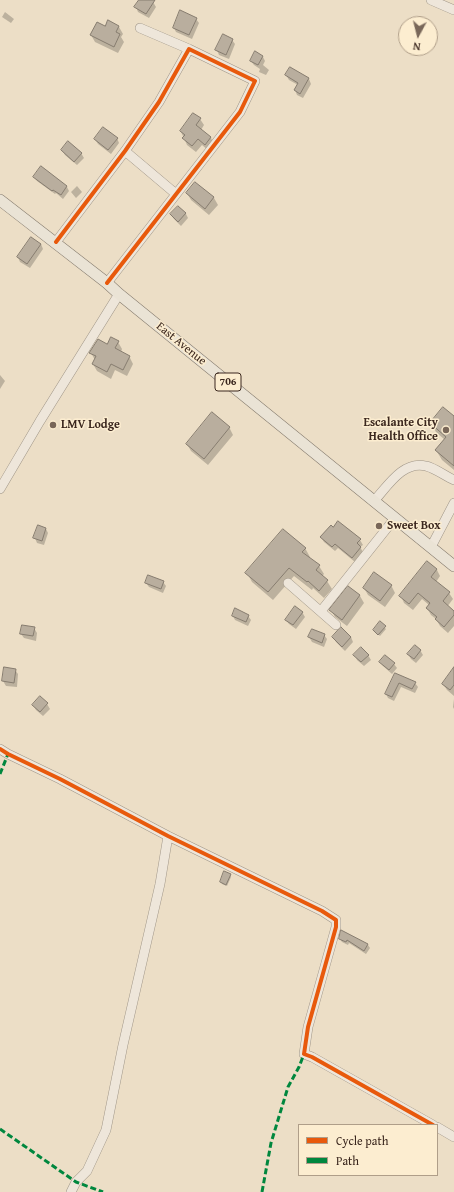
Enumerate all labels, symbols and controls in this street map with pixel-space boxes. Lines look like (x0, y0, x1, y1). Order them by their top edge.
north arrow (398, 16, 438, 56)
text: N (412, 39, 421, 55)
street label: East Avenue (153, 319, 209, 369)
road number: 706 (215, 373, 241, 391)
place label: Escalante City Health Office (363, 416, 438, 444)
place label: LMV Lodge (61, 418, 120, 432)
marker: LMV Lodge (48, 420, 58, 430)
marker: Escalante City Health Office (441, 425, 451, 435)
place label: Sweet Box (387, 519, 441, 533)
marker: Sweet Box (374, 521, 384, 531)
legend (298, 1124, 438, 1176)
text: Cycle path (336, 1132, 388, 1149)
text: Path (336, 1152, 359, 1169)

